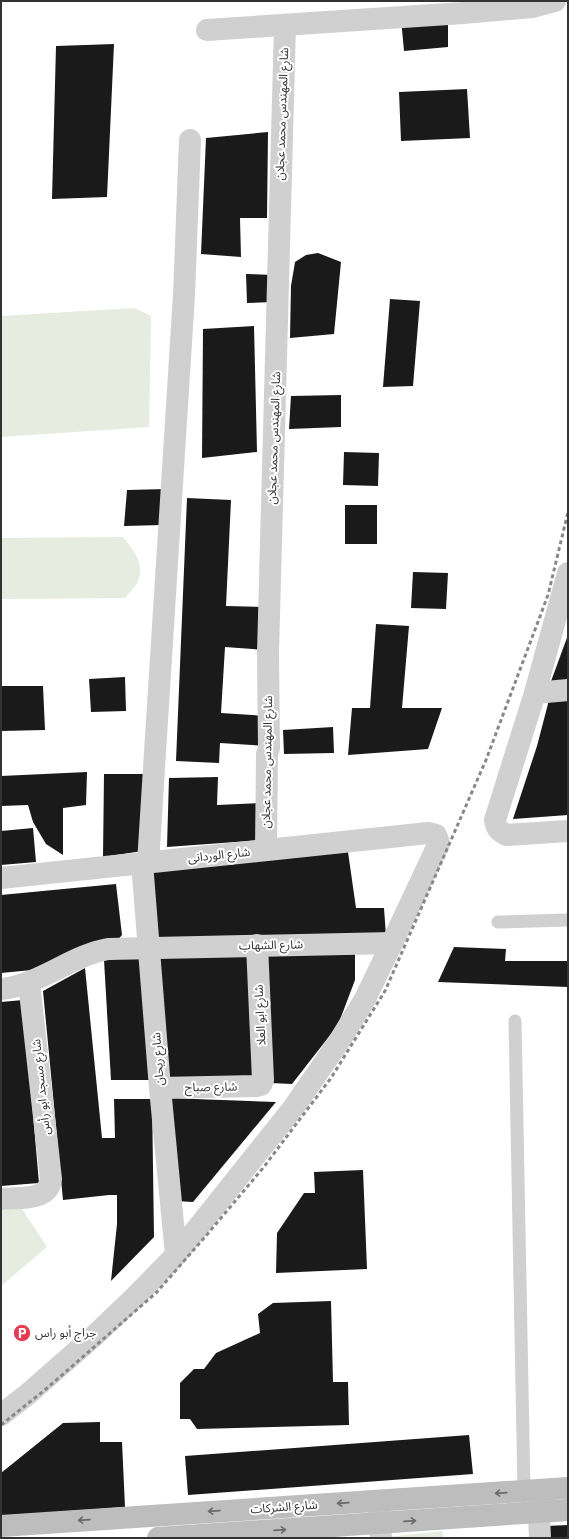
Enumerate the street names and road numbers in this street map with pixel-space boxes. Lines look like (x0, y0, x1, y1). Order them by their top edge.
street label: شارع المهندس محمد عجلان (272, 47, 293, 181)
street label: شارع المهندس محمد عجلان (264, 371, 285, 505)
street label: شارع المهندس محمد عجلان (258, 695, 277, 829)
street label: شارع الوردانى (187, 844, 251, 867)
street label: شارع الشهاب (239, 936, 303, 955)
street label: شارع ابو العلا (250, 984, 271, 1046)
street label: شارع ريحان (148, 1032, 169, 1086)
street label: شارع مسجد ابو رأس (28, 1038, 55, 1136)
street label: شارع صباح (185, 1079, 237, 1096)
street label: شارع الشركات (250, 1497, 318, 1518)

